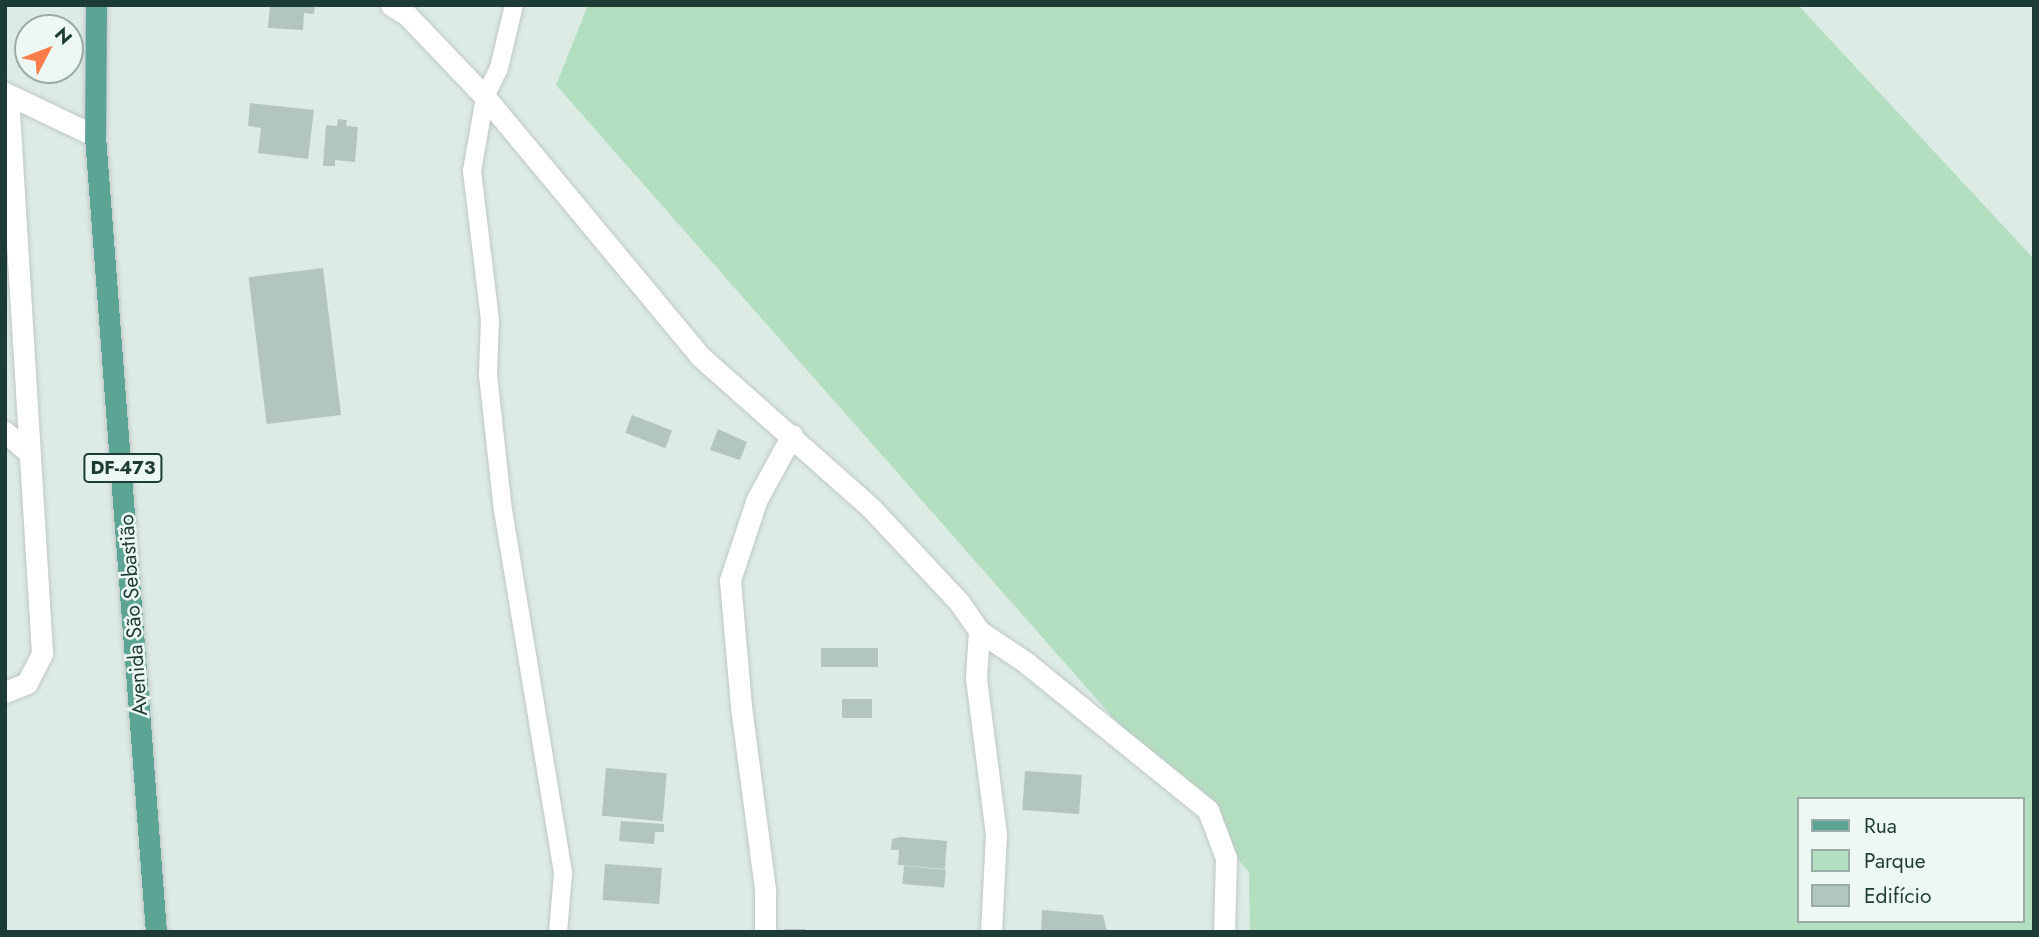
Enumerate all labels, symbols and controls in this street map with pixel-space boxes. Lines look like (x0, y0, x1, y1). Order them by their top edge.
north arrow (14, 14, 84, 84)
text: N (48, 21, 79, 51)
road number: DF-473 (83, 453, 163, 484)
street label: Avenida São Sebastião (113, 513, 153, 717)
legend (1798, 797, 2025, 923)
text: Rua (1864, 811, 1897, 841)
text: Parque (1864, 846, 1926, 876)
text: Edifício (1864, 881, 1931, 911)

